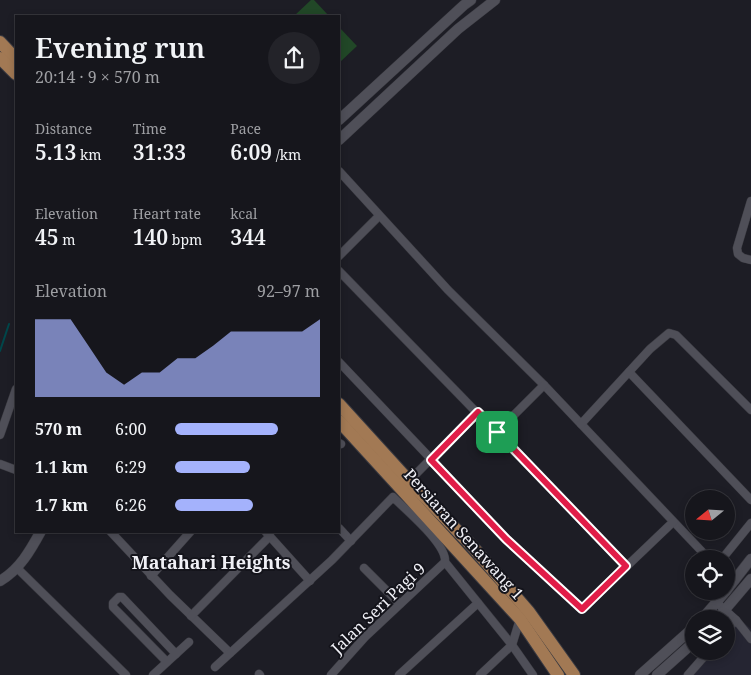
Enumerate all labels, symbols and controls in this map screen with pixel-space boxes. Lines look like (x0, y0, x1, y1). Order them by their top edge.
text: Evening run (35, 28, 205, 66)
button: share (268, 32, 320, 84)
text: 20:14 · 9 × 570 m (35, 66, 160, 88)
text: Distance (35, 119, 92, 138)
text: Time (133, 119, 166, 138)
text: Pace (230, 119, 261, 138)
text: 5.13 (35, 138, 76, 166)
text: 31:33 (133, 138, 186, 166)
text: 6:09 (230, 138, 272, 166)
text: km (76, 145, 101, 164)
text: /km (272, 145, 301, 164)
text: Elevation (35, 204, 98, 223)
text: Heart rate (133, 204, 201, 223)
text: kcal (230, 204, 257, 223)
text: 45 (35, 223, 59, 251)
text: 140 (133, 223, 168, 251)
text: 344 (230, 223, 266, 251)
text: m (59, 230, 76, 249)
text: bpm (168, 230, 202, 249)
text: Elevation (35, 280, 107, 302)
text: 92–97 m (257, 280, 320, 302)
pin (476, 411, 518, 453)
text: 570 m (35, 418, 82, 440)
text: 6:00 (115, 418, 146, 440)
icon: arrive (483, 418, 511, 446)
text: 1.1 km (35, 456, 88, 478)
text: 6:29 (115, 456, 146, 478)
street label: Persiaran Senawang 1 (399, 464, 529, 604)
north arrow (685, 490, 735, 540)
map controls (685, 490, 735, 660)
text: 1.7 km (35, 494, 88, 516)
text: 6:26 (115, 494, 146, 516)
district label: Matahari Heights (132, 550, 291, 574)
button: locate (685, 550, 735, 600)
street label: Jalan Seri Pagi 9 (325, 557, 430, 659)
button: layers (685, 610, 735, 660)

